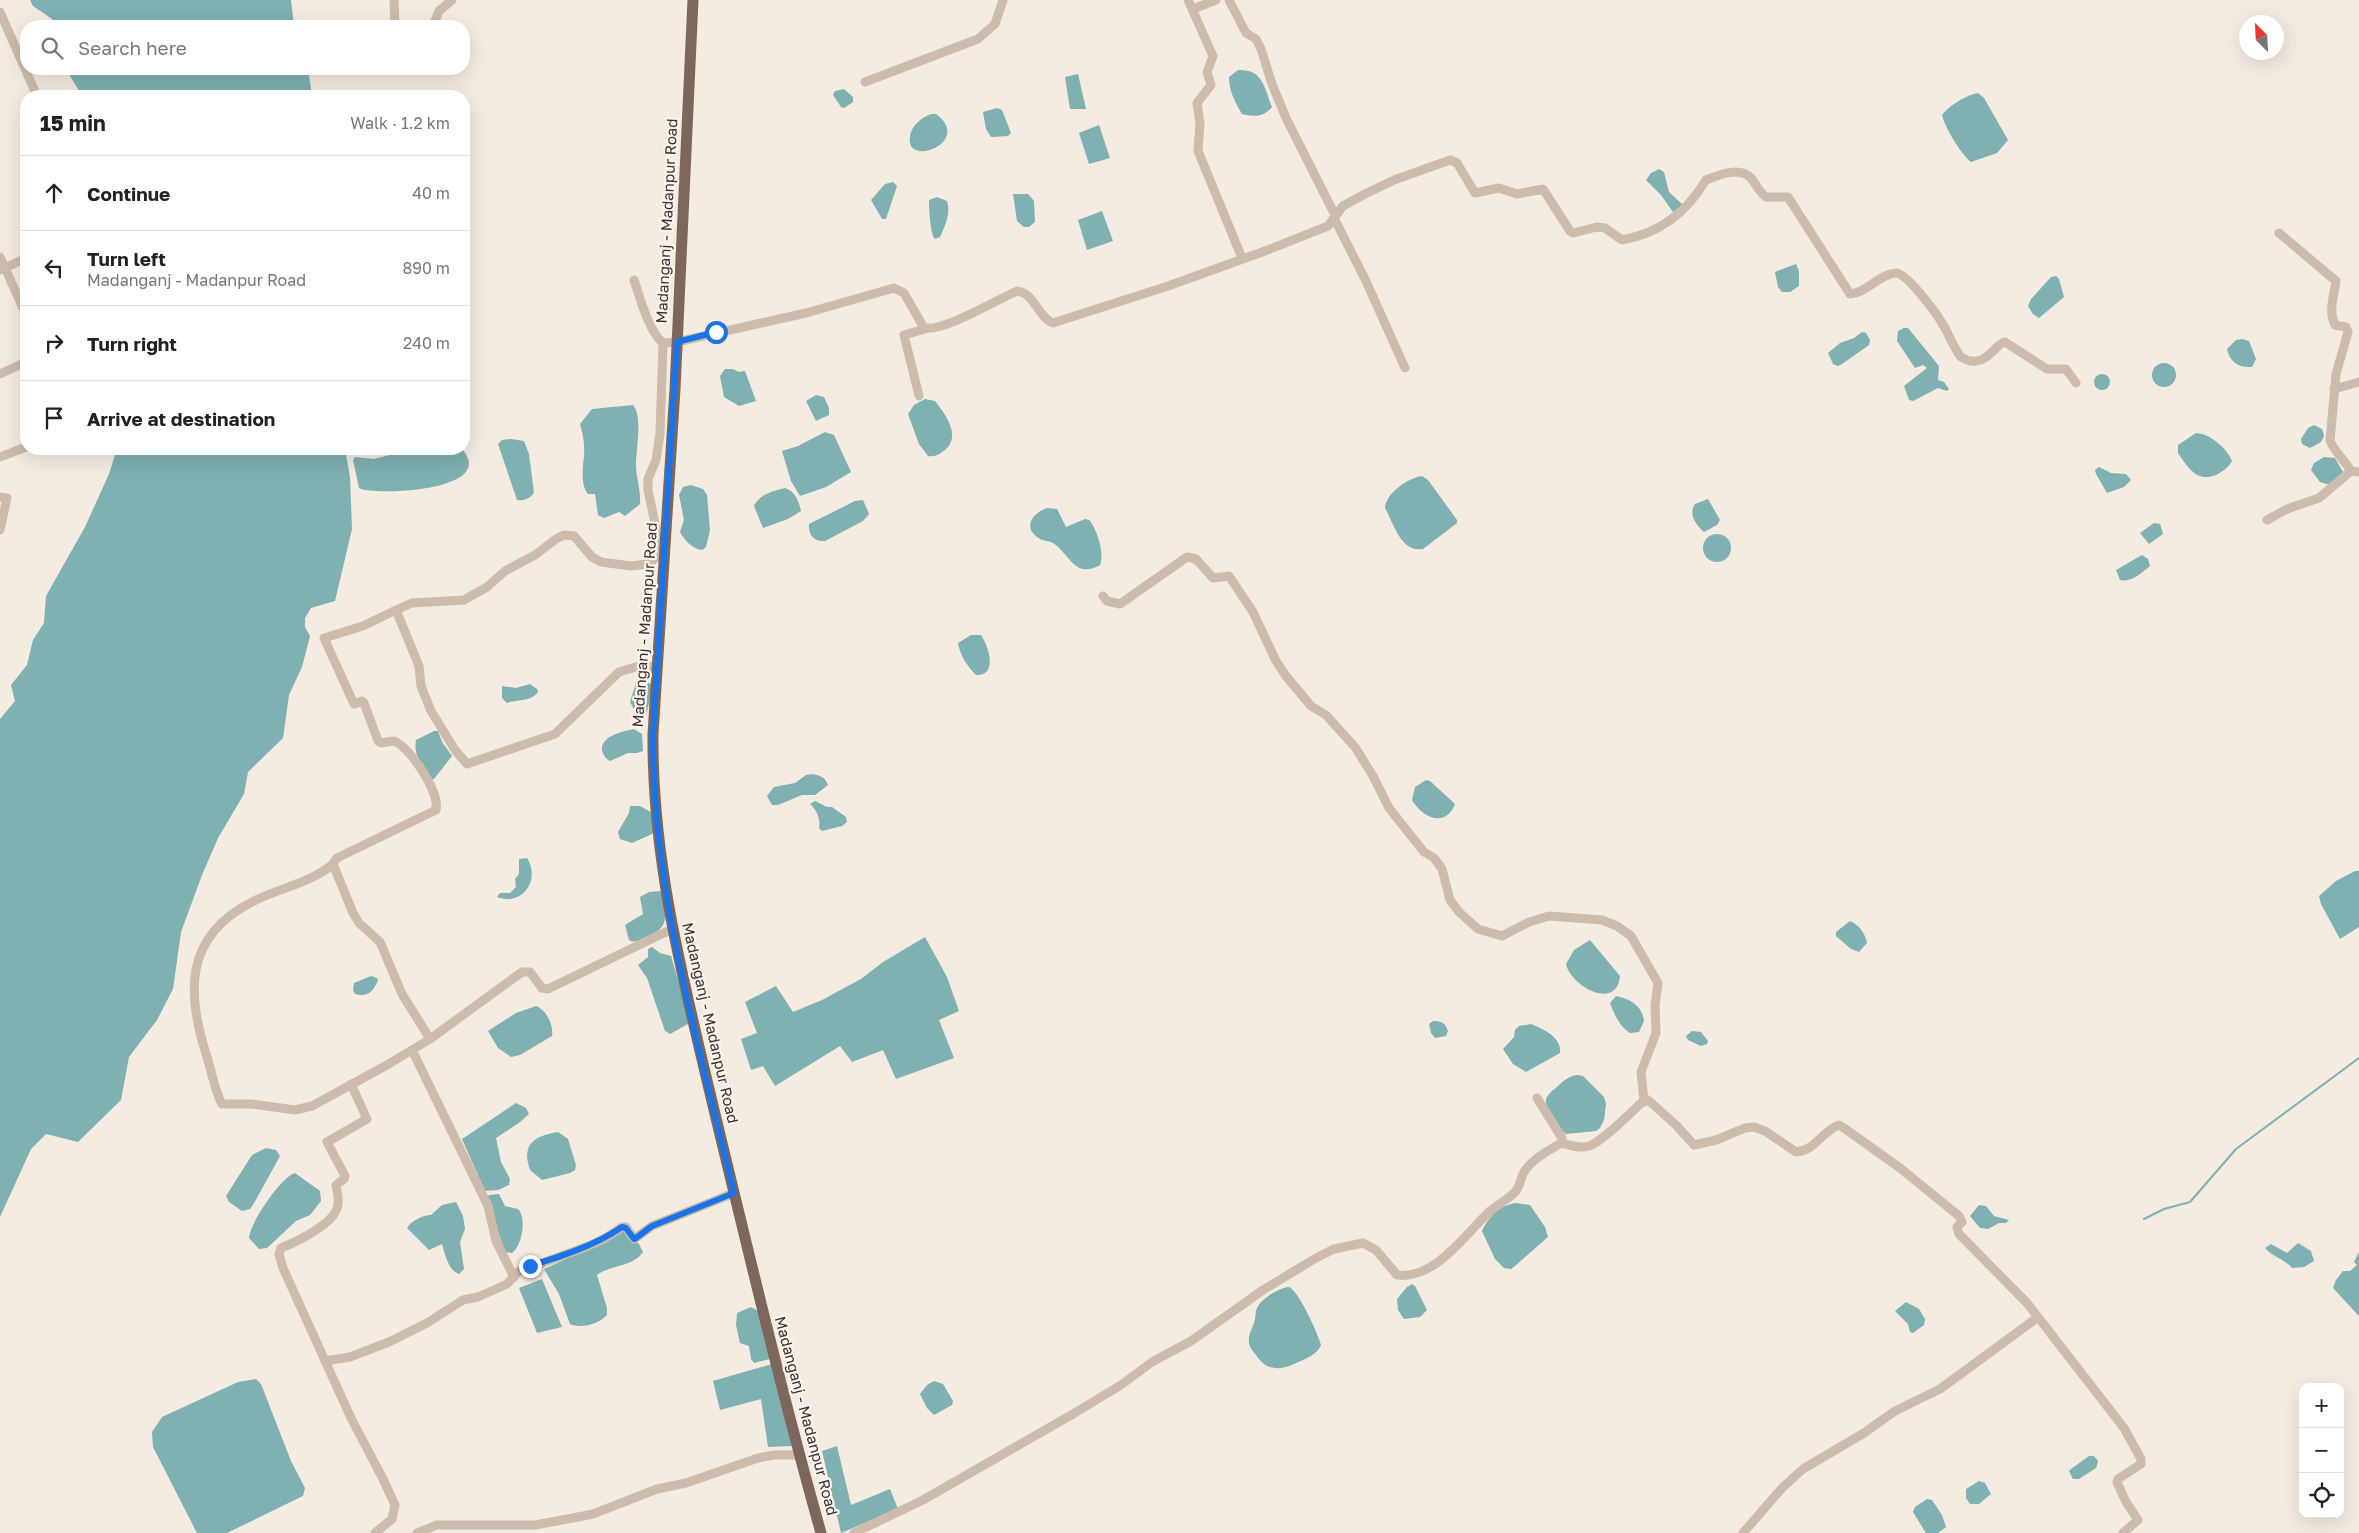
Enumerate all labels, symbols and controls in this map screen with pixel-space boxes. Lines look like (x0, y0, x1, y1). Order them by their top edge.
north arrow (2239, 15, 2284, 60)
search box (20, 20, 470, 75)
icon: search (38, 34, 66, 62)
text: Search here (78, 36, 187, 59)
text: 15 min (40, 110, 106, 136)
text: Walk · 1.2 km (350, 113, 450, 133)
street label: Madanganj - Madanpur Road (652, 118, 680, 324)
icon: ahead (40, 179, 68, 207)
text: Continue (87, 182, 170, 205)
text: 40 m (412, 183, 450, 203)
text: Turn left (87, 247, 166, 270)
icon: left (40, 254, 68, 282)
text: 890 m (402, 258, 450, 278)
text: Madanganj - Madanpur Road (87, 270, 306, 290)
route start (705, 321, 728, 344)
icon: right (40, 329, 68, 357)
text: Turn right (87, 332, 177, 355)
text: 240 m (403, 333, 450, 353)
icon: arrive (40, 404, 68, 432)
text: Arrive at destination (87, 407, 275, 430)
street label: Madanganj - Madanpur Road (628, 522, 660, 728)
street label: Madanganj - Madanpur Road (679, 921, 743, 1125)
route end (519, 1255, 542, 1278)
street label: Madanganj - Madanpur Road (772, 1314, 842, 1517)
map controls (2299, 1383, 2344, 1518)
button: + (2299, 1383, 2344, 1428)
button: − (2299, 1428, 2344, 1473)
button: locate (2299, 1473, 2344, 1518)

